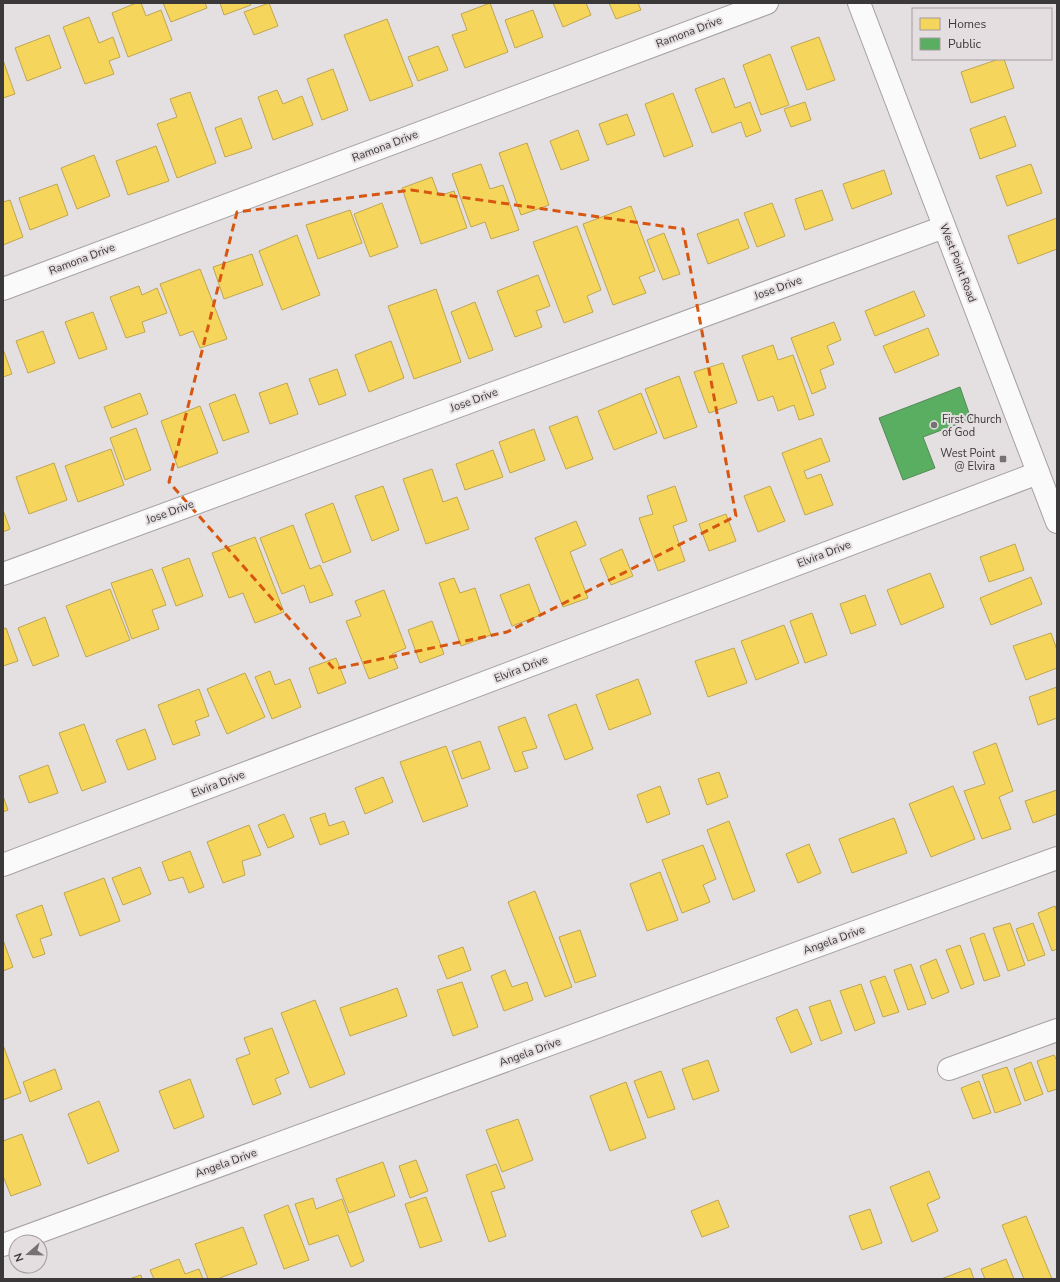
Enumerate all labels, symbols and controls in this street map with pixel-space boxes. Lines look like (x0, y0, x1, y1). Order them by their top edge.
legend (912, 8, 1052, 60)
street label: Ramona Drive (654, 12, 724, 51)
text: Homes (948, 16, 986, 32)
text: Public (948, 36, 982, 52)
street label: Ramona Drive (350, 126, 420, 165)
street label: West Point Road (936, 222, 980, 304)
street label: Ramona Drive (47, 239, 117, 278)
street label: Jose Drive (751, 272, 804, 304)
street label: Jose Drive (447, 384, 500, 416)
place label: First Church of God (942, 412, 1001, 440)
marker: First Church of God (929, 420, 939, 430)
place label: West Point @ Elvira (940, 446, 995, 474)
marker: West Point @ Elvira (998, 454, 1008, 464)
street label: Jose Drive (143, 496, 196, 528)
street label: Elvira Drive (795, 537, 853, 571)
street label: Elvira Drive (492, 652, 550, 686)
street label: Elvira Drive (189, 767, 247, 801)
street label: Angela Drive (801, 922, 867, 958)
street label: Angela Drive (497, 1034, 563, 1070)
street label: Angela Drive (193, 1145, 259, 1181)
north arrow (8, 1234, 48, 1274)
text: N (11, 1251, 28, 1264)

